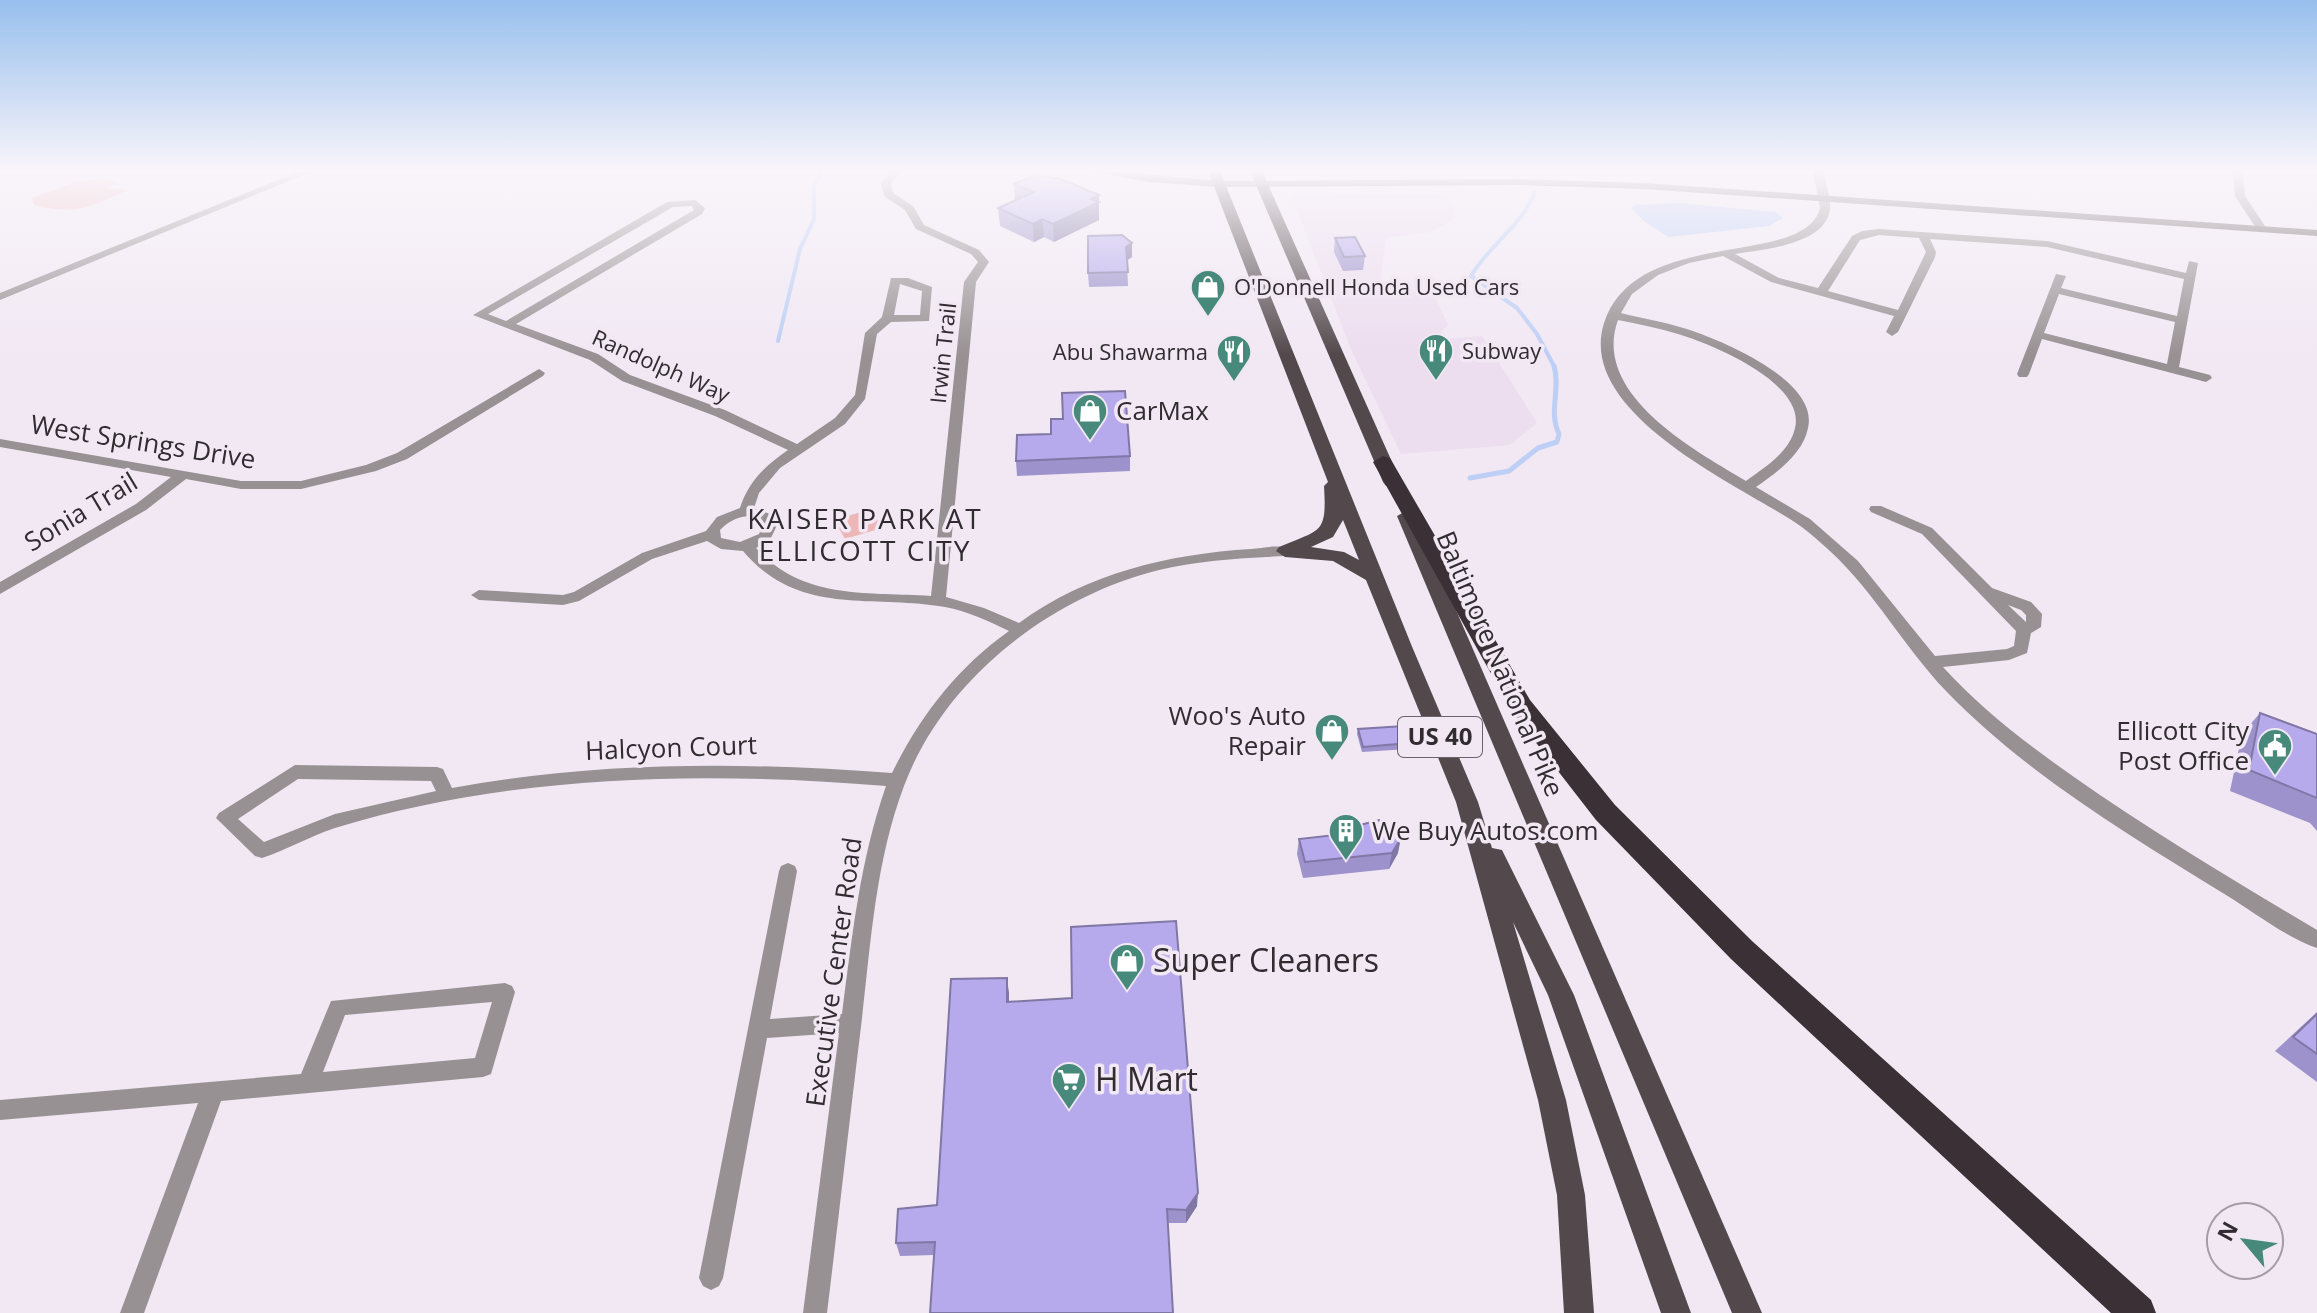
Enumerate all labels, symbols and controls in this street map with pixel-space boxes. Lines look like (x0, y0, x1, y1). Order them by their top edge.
shop icon: O'Donnell Honda Used Cars (1189, 268, 1227, 318)
place label: O'Donnell Honda Used Cars (1234, 271, 1519, 301)
street label: Irwin Trail (922, 301, 962, 405)
street label: Randolph Way (588, 321, 736, 409)
restaurant icon: Subway (1417, 332, 1455, 382)
restaurant icon: Abu Shawarma (1215, 333, 1253, 383)
place label: Subway (1462, 335, 1542, 365)
place label: Abu Shawarma (1053, 336, 1208, 366)
shop icon: CarMax (1071, 392, 1109, 442)
place label: CarMax (1116, 392, 1209, 428)
street label: West Springs Drive (28, 405, 258, 477)
street label: Sonia Trail (17, 463, 144, 559)
district label: KAISER PARK AT ELLICOTT CITY (747, 499, 983, 569)
street label: Baltimore National Pike (1429, 525, 1573, 802)
place label: Woo's Auto Repair (1169, 697, 1306, 763)
shop icon: Woo's Auto Repair (1313, 712, 1351, 762)
place label: Ellicott City Post Office (2116, 712, 2250, 778)
road number: US 40 (1398, 717, 1482, 757)
street label: Halcyon Court (584, 726, 757, 768)
public building icon: Ellicott City Post Office (2256, 727, 2294, 777)
building icon: We Buy Autos.com (1327, 812, 1365, 862)
place label: We Buy Autos.com (1372, 812, 1599, 848)
street label: Executive Center Road (796, 835, 870, 1109)
place label: Super Cleaners (1153, 938, 1379, 981)
shop icon: Super Cleaners (1108, 942, 1146, 992)
place label: H Mart (1095, 1057, 1198, 1100)
supermarket icon: H Mart (1050, 1061, 1088, 1111)
north arrow (2205, 1201, 2285, 1281)
text: N (2209, 1216, 2244, 1246)

